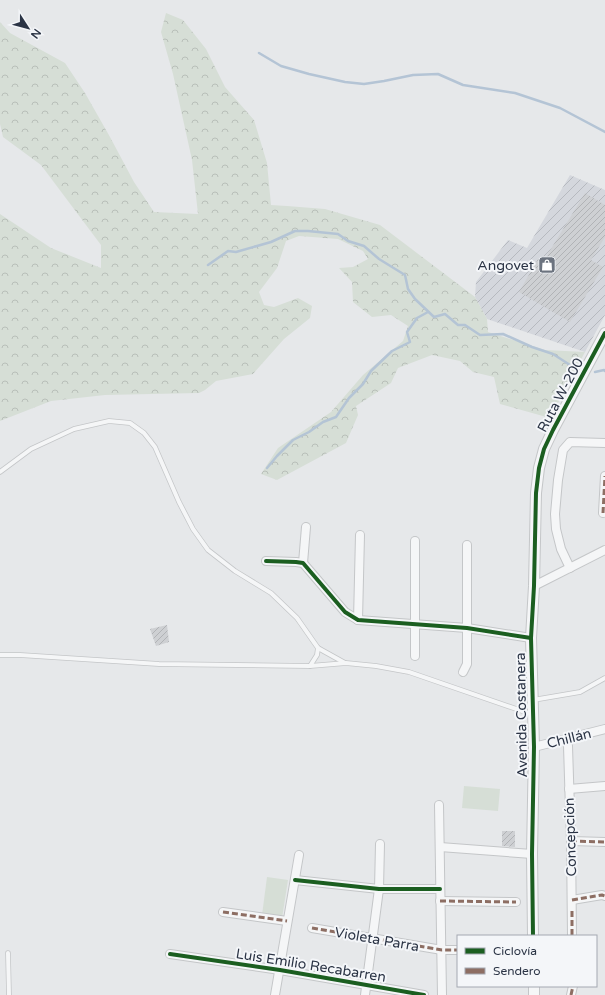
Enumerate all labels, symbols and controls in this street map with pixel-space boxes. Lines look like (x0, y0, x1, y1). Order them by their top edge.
north arrow (8, 8, 48, 48)
text: N (28, 26, 44, 41)
shop icon: Angovet (537, 255, 557, 275)
place label: Angovet (477, 257, 535, 274)
street label: Ruta W-200 (534, 355, 587, 435)
street label: Avenida Costanera (512, 652, 531, 778)
street label: Chillán (545, 725, 593, 752)
street label: Concepción (561, 797, 580, 877)
street label: Violeta Parra (333, 924, 420, 955)
legend (457, 935, 597, 987)
text: Ciclovía (493, 944, 537, 958)
street label: Luis Emilio Recabarren (235, 945, 387, 986)
text: Sendero (493, 964, 541, 978)

